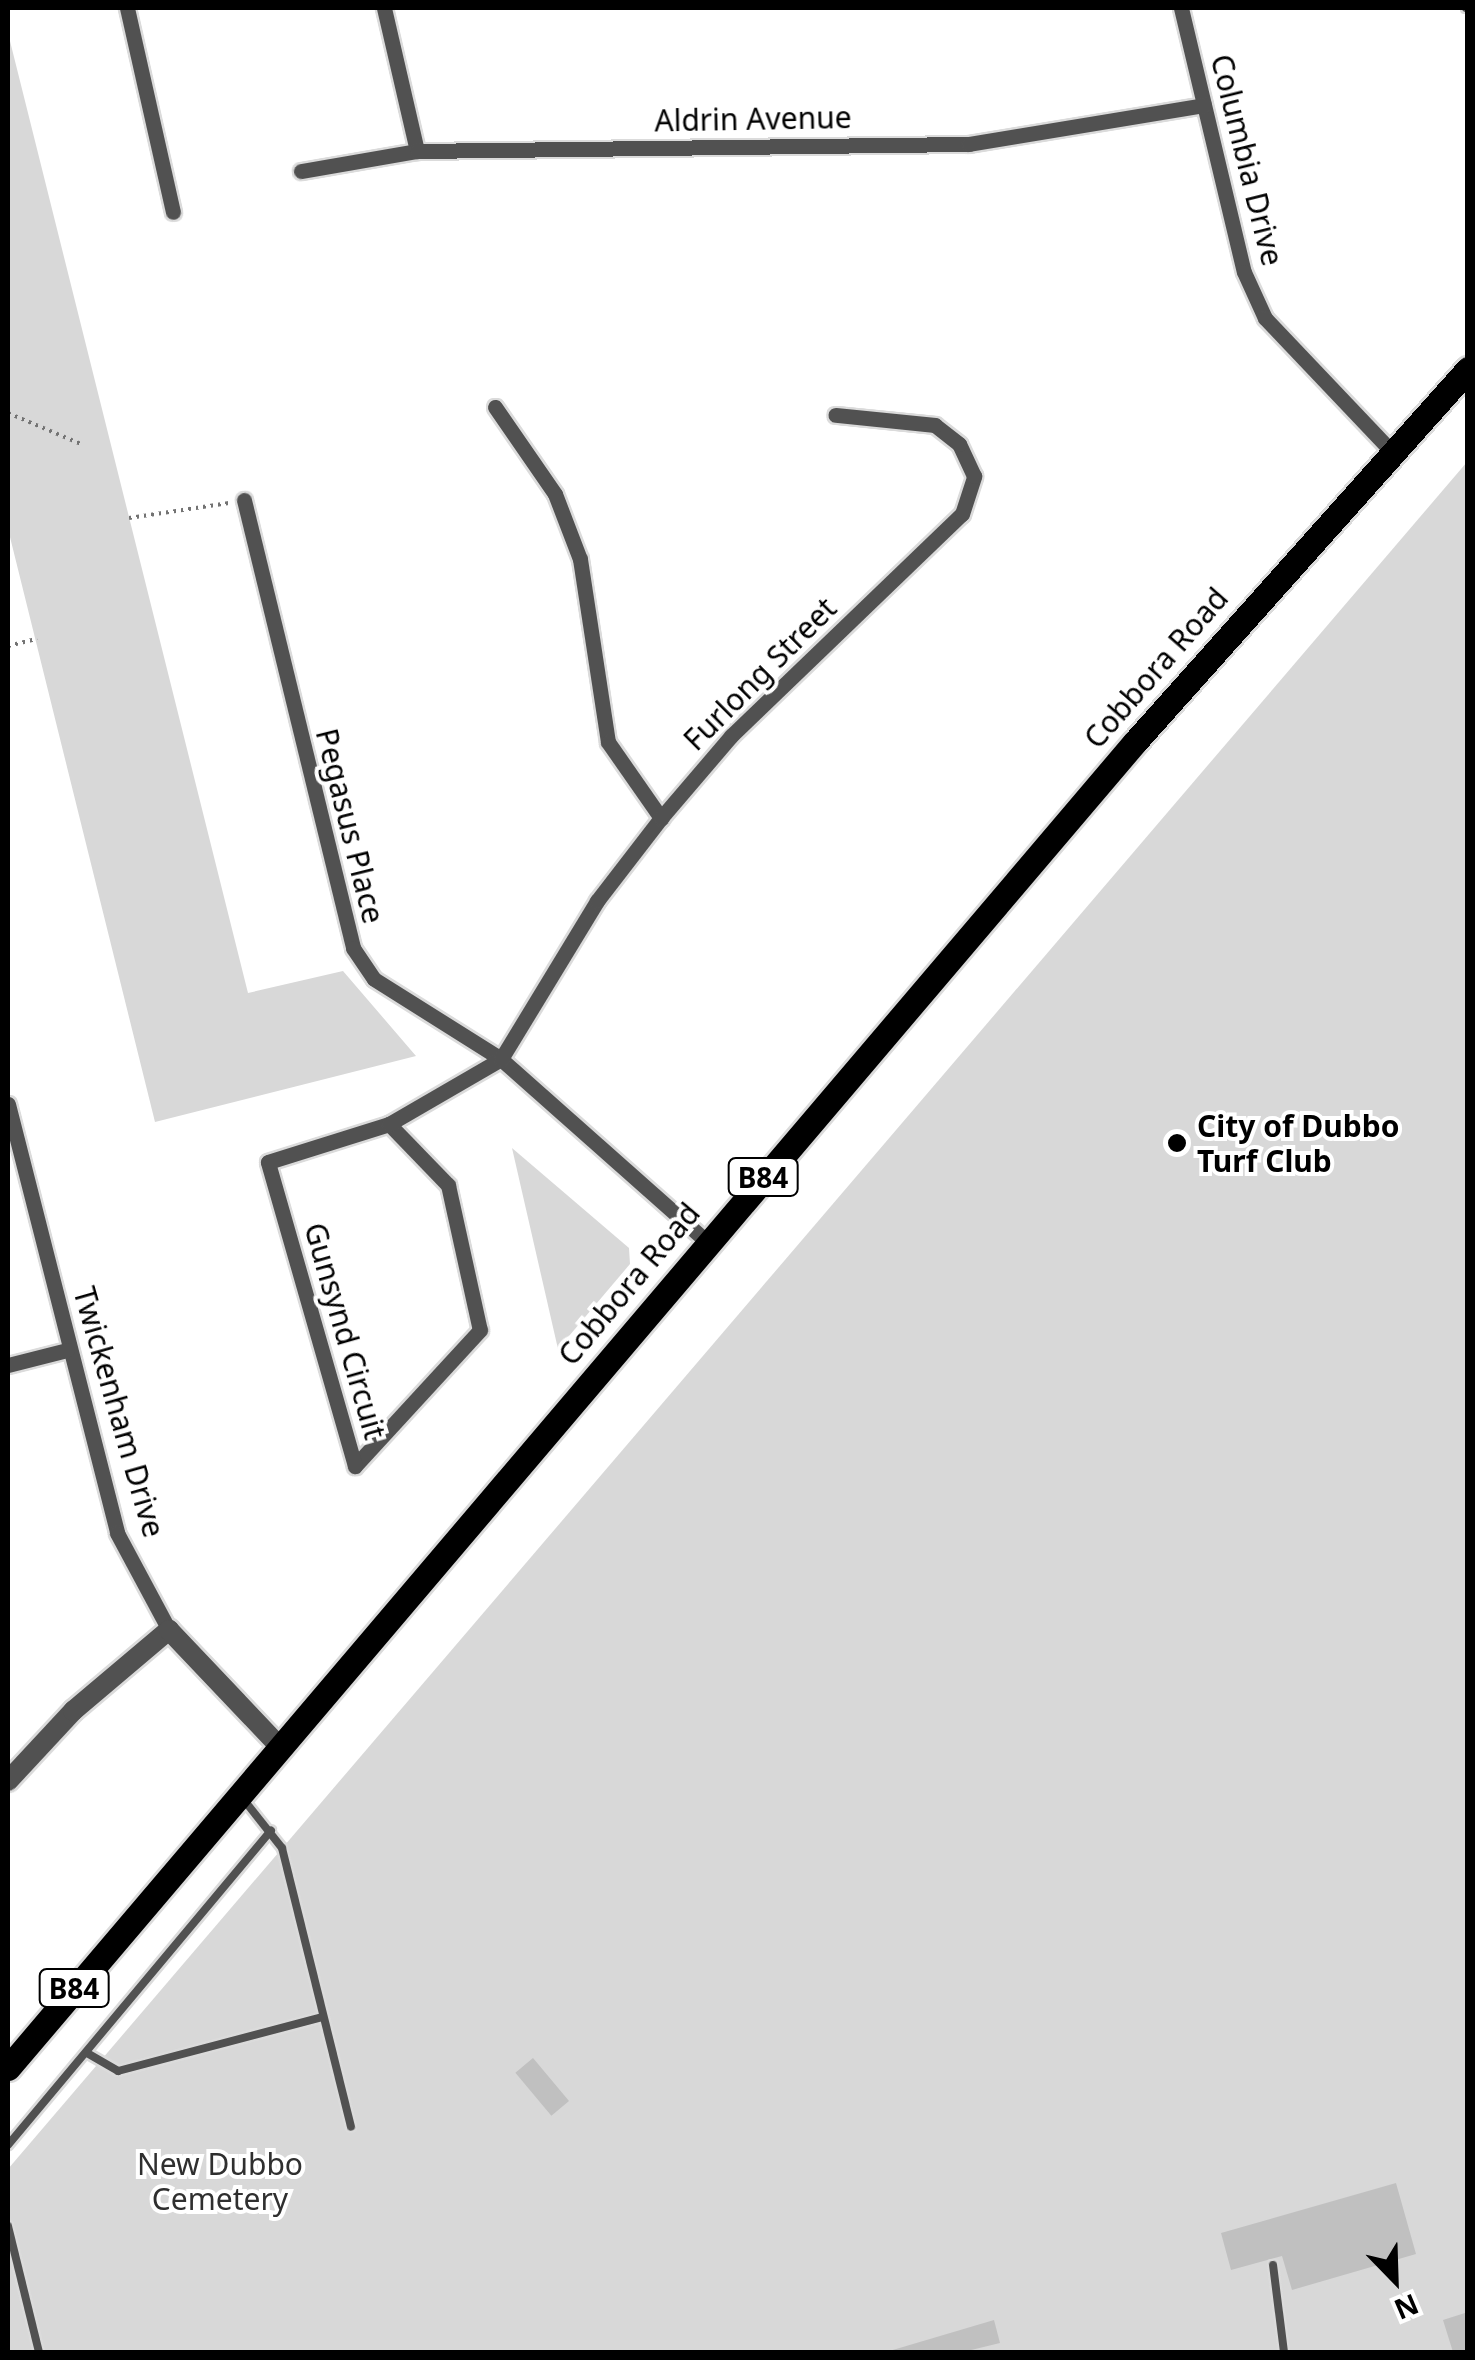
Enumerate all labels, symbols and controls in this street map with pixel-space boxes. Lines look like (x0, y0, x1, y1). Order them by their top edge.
street label: Columbia Drive (1203, 51, 1291, 269)
street label: Aldrin Avenue (654, 99, 852, 139)
street label: Cobbora Road (1077, 580, 1235, 756)
street label: Furlong Street (676, 590, 844, 758)
street label: Pegasus Place (308, 725, 392, 927)
place label: City of Dubbo Turf Club (1197, 1108, 1399, 1178)
marker: City of Dubbo Turf Club (1166, 1132, 1188, 1154)
road number: B84 (726, 1154, 800, 1200)
street label: Cobbora Road (551, 1196, 707, 1372)
street label: Gunsynd Circuit (297, 1219, 393, 1443)
street label: Twickenham Drive (66, 1283, 172, 1541)
road number: B84 (36, 1965, 112, 2011)
park label: New Dubbo Cemetery (137, 2146, 303, 2216)
north arrow (1345, 2230, 1445, 2330)
text: N (1389, 2286, 1425, 2330)

